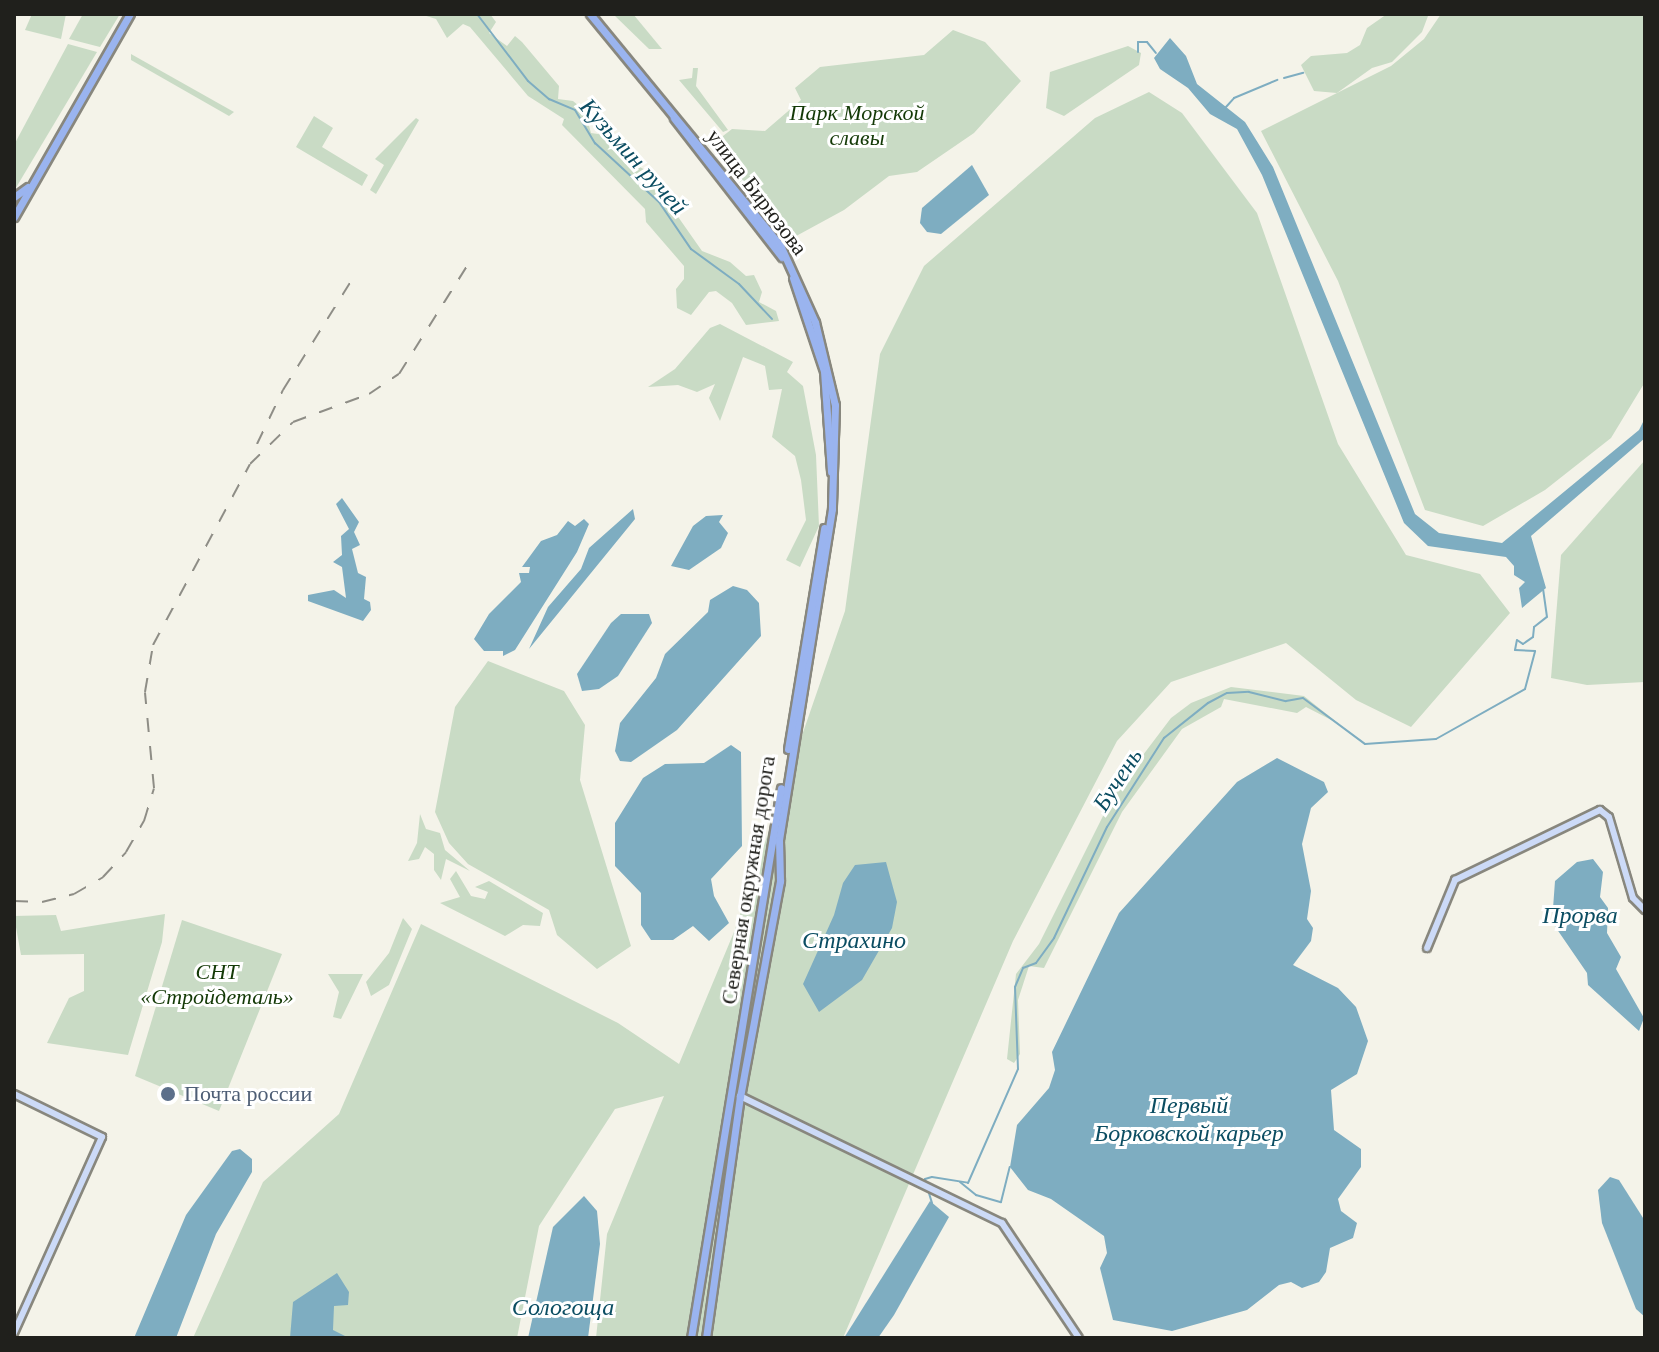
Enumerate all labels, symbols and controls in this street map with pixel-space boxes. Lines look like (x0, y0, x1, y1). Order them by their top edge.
water label: Кузьмин ручей (573, 93, 693, 221)
park label: Парк Морской славы (790, 99, 924, 150)
street label: улица Бирюзова (701, 124, 813, 260)
water label: Бучень (1087, 743, 1149, 817)
street label: Северная окружная дорога (715, 754, 781, 1006)
water label: Прорва (1542, 902, 1618, 930)
water label: Страхино (802, 927, 906, 955)
park label: СНТ «Стройдеталь» (140, 958, 294, 1010)
place label: Почта россии (184, 1081, 312, 1107)
marker: Почта россии (159, 1085, 177, 1103)
water label: Первый Борковской карьер (1094, 1092, 1284, 1148)
water label: Сологоща (512, 1294, 614, 1322)

